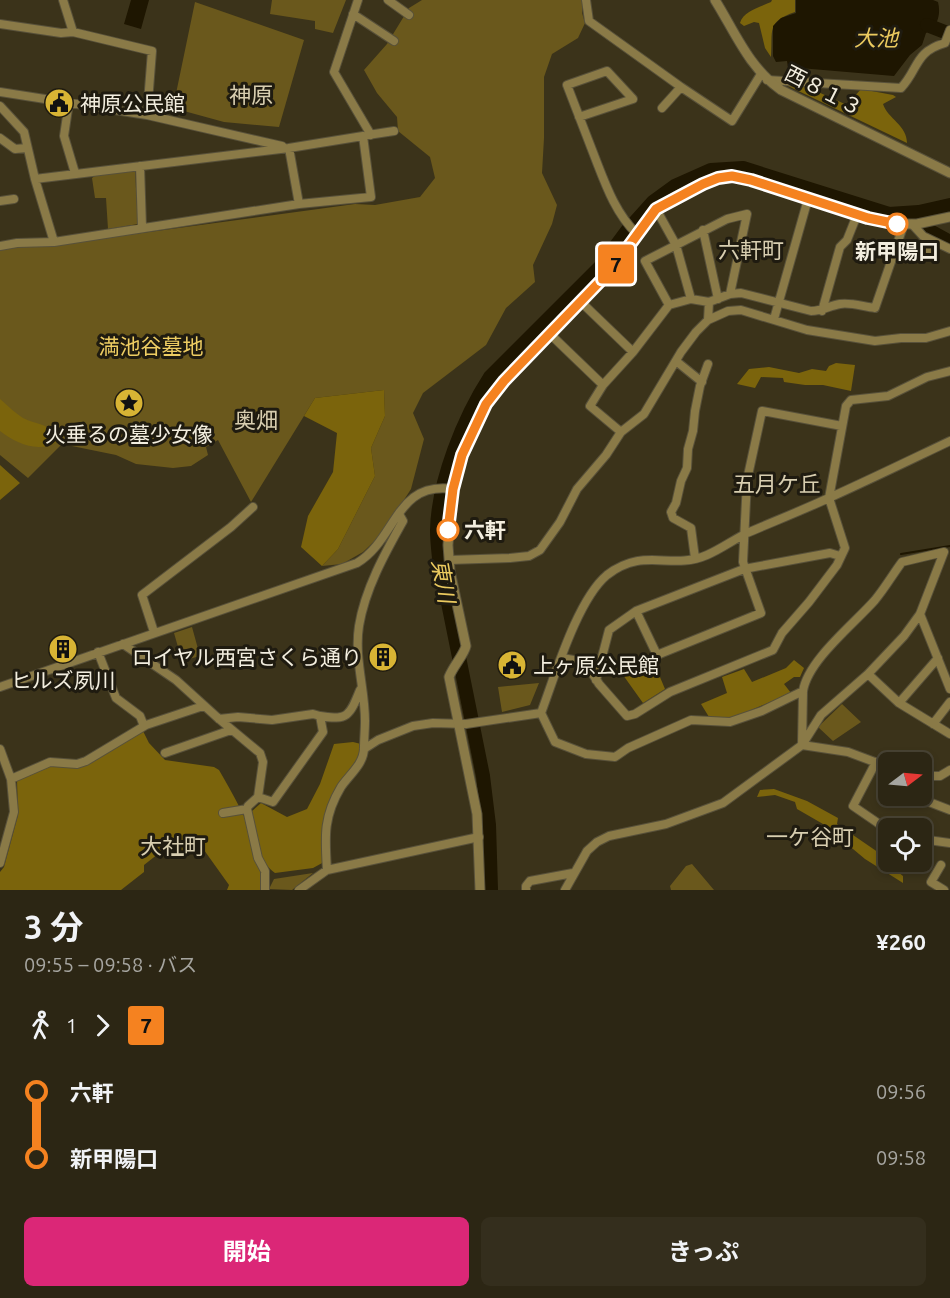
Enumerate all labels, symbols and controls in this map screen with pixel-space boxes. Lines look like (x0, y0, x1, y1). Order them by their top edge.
water label: 大池 (854, 25, 900, 50)
street label: 西８１３ (781, 60, 867, 120)
district label: 神原 (229, 82, 273, 107)
public building icon: 神原公民館 (43, 87, 75, 119)
place label: 神原公民館 (80, 91, 185, 115)
marker: 新甲陽口 (886, 213, 908, 235)
district label: 六軒町 (718, 237, 784, 262)
place label: 新甲陽口 (855, 239, 939, 263)
line badge: 7 (596, 244, 636, 284)
text: 7 (610, 252, 622, 276)
park label: 満池谷墓地 (99, 334, 204, 358)
place icon: 火垂るの墓少女像 (113, 387, 145, 419)
district label: 奥畑 (234, 407, 278, 432)
place label: 火垂るの墓少女像 (45, 422, 213, 446)
district label: 五月ケ丘 (733, 471, 821, 496)
place label: 六軒 (464, 518, 506, 542)
marker: 六軒 (437, 519, 459, 541)
water label: 東川 (428, 557, 460, 607)
building icon: ヒルズ夙川 (47, 633, 79, 665)
building icon: ロイヤル西宮さくら通り (367, 641, 399, 673)
place label: ロイヤル西宮さくら通り (132, 645, 362, 669)
public building icon: 上ヶ原公民館 (496, 649, 528, 681)
place label: 上ヶ原公民館 (533, 653, 659, 677)
place label: ヒルズ夙川 (11, 668, 116, 692)
north arrow (878, 752, 932, 806)
map controls (878, 752, 932, 872)
button: locate (878, 818, 932, 872)
district label: 一ケ谷町 (766, 824, 854, 849)
district label: 大社町 (140, 833, 206, 858)
text: 3 分 (24, 908, 83, 945)
text: ¥260 (876, 929, 926, 954)
text: 09:55 – 09:58 · バス (24, 953, 197, 976)
icon: walk (24, 1009, 57, 1042)
icon: forward (86, 1009, 119, 1042)
text: 7 (140, 1013, 152, 1037)
text: 1 (66, 1014, 77, 1037)
text: 六軒 (70, 1080, 114, 1105)
text: 09:56 (876, 1080, 926, 1103)
text: 新甲陽口 (70, 1146, 158, 1171)
text: 09:58 (876, 1146, 926, 1169)
button: 開始 (24, 1217, 469, 1286)
button: きっぷ (481, 1217, 926, 1286)

